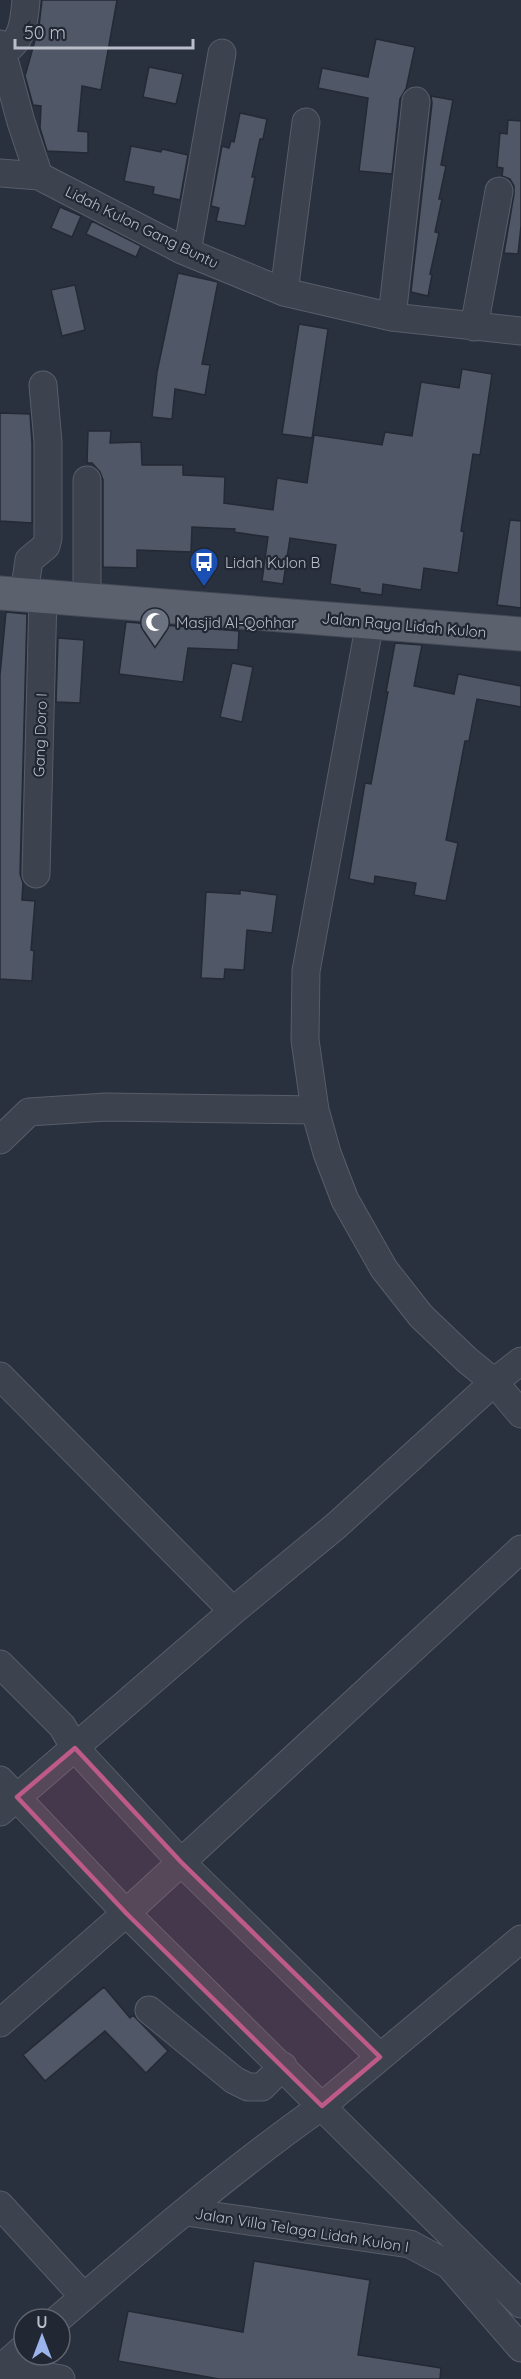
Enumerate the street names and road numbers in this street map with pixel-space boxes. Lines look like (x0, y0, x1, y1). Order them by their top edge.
street label: Lidah Kulon Gang Buntu (62, 182, 222, 272)
street label: Jalan Raya Lidah Kulon (321, 608, 487, 642)
street label: Gang Doro I (29, 693, 51, 777)
street label: Jalan Villa Telaga Lidah Kulon I (194, 2204, 410, 2256)

